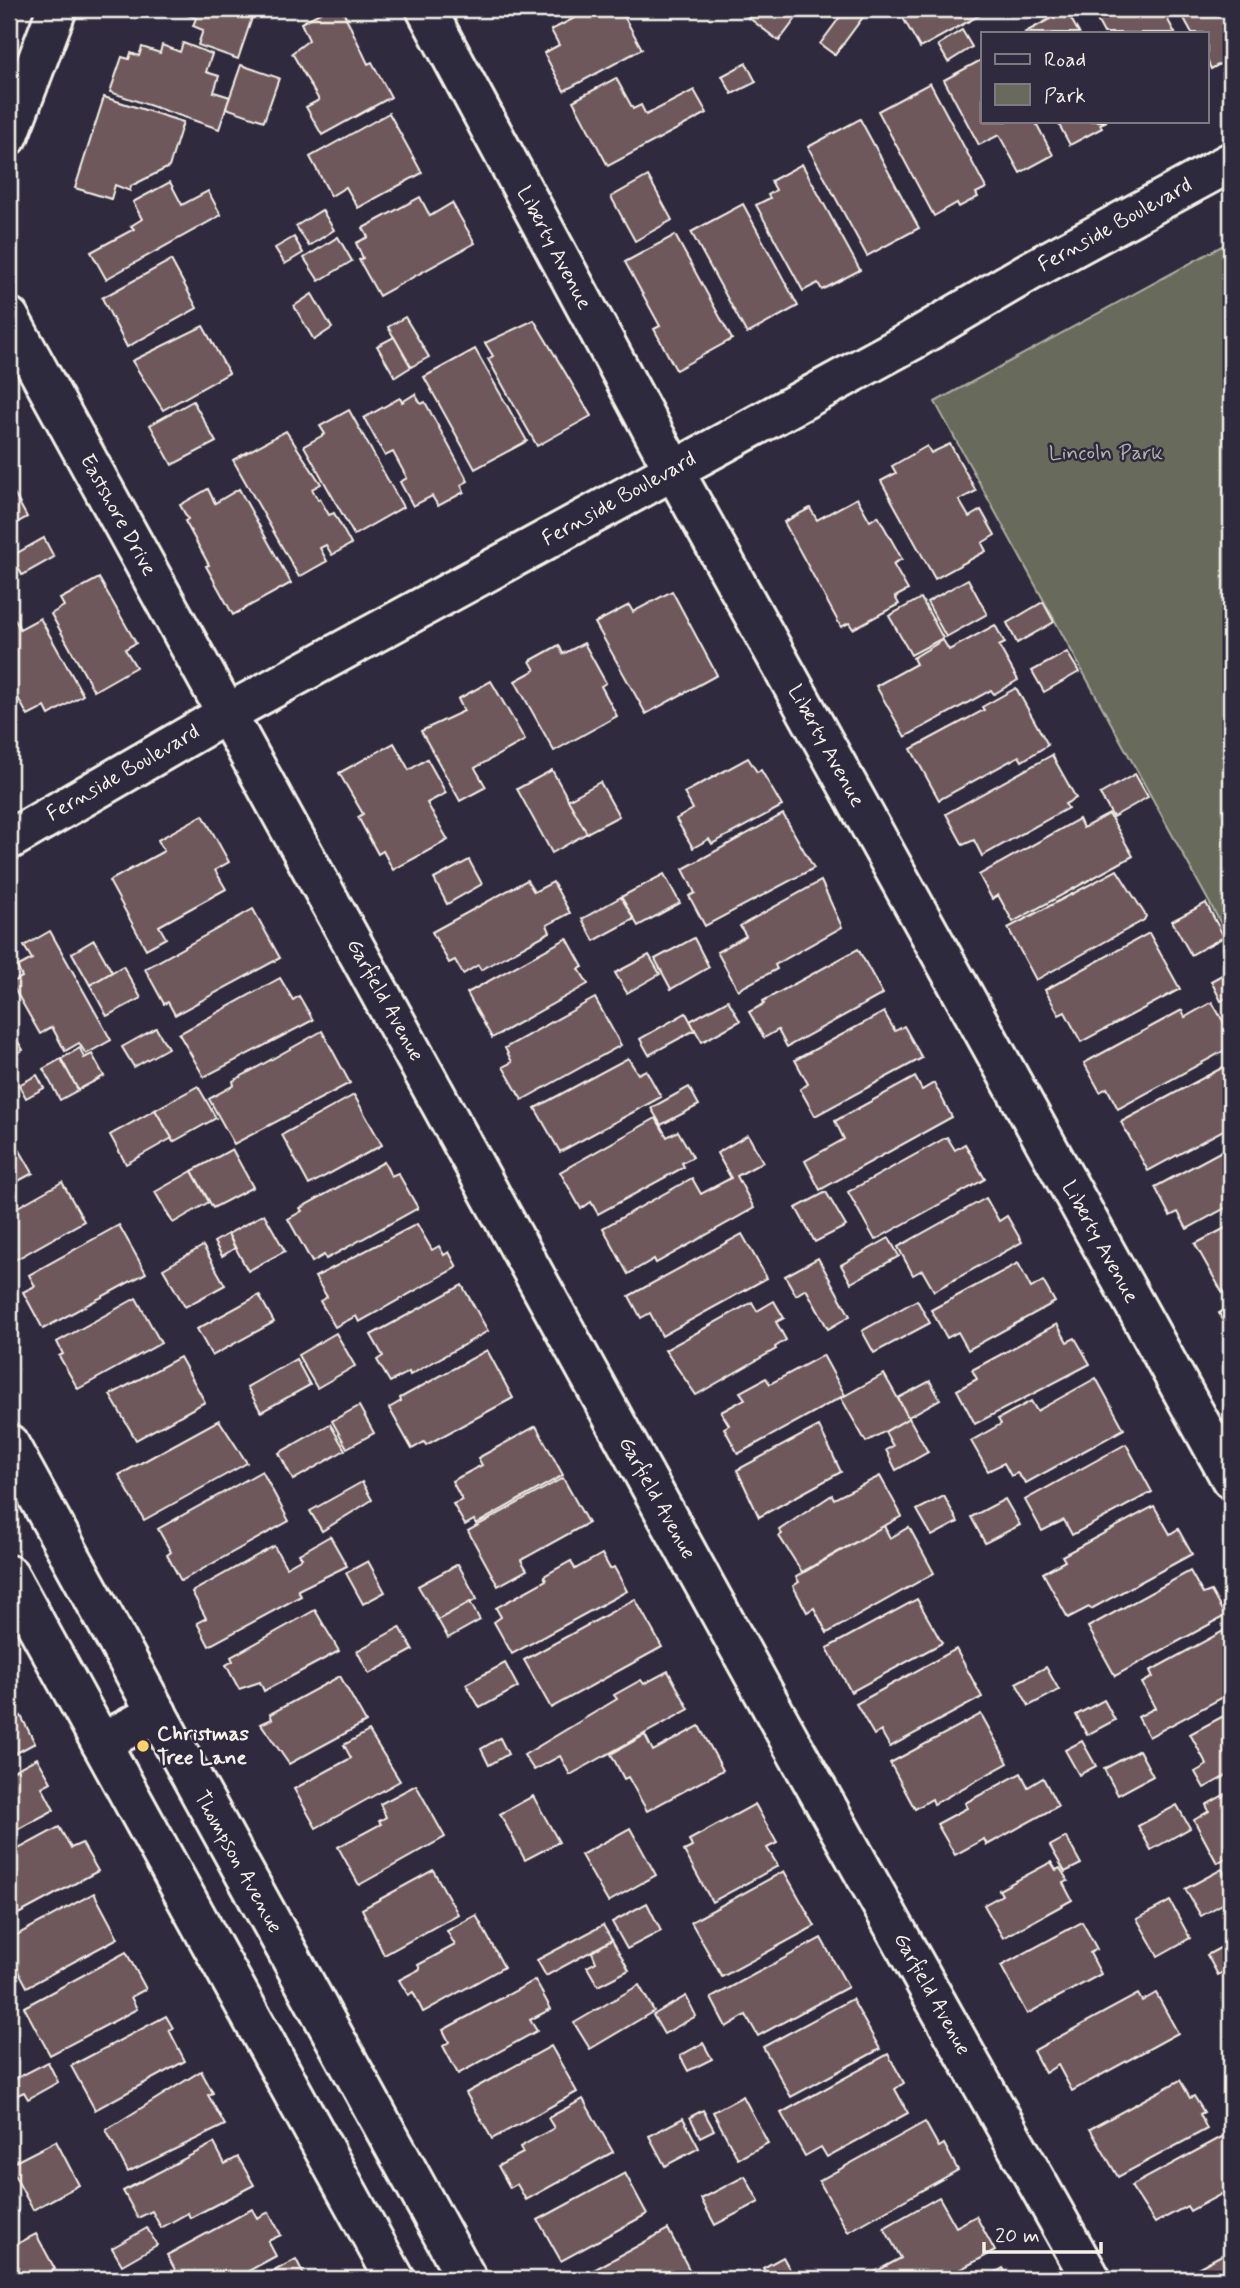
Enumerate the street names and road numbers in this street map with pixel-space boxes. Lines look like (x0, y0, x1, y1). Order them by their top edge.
street label: Fernside Boulevard (1033, 171, 1197, 279)
street label: Liberty Avenue (510, 181, 598, 315)
street label: Fernside Boulevard (537, 445, 701, 553)
street label: Eastshore Drive (73, 449, 163, 581)
street label: Liberty Avenue (781, 680, 871, 812)
street label: Fernside Boulevard (42, 718, 204, 828)
street label: Garfield Avenue (340, 934, 430, 1066)
street label: Liberty Avenue (1055, 1176, 1145, 1308)
street label: Garfield Avenue (612, 1432, 702, 1564)
street label: Thompson Avenue (187, 1786, 289, 1938)
street label: Garfield Avenue (887, 1928, 977, 2060)

